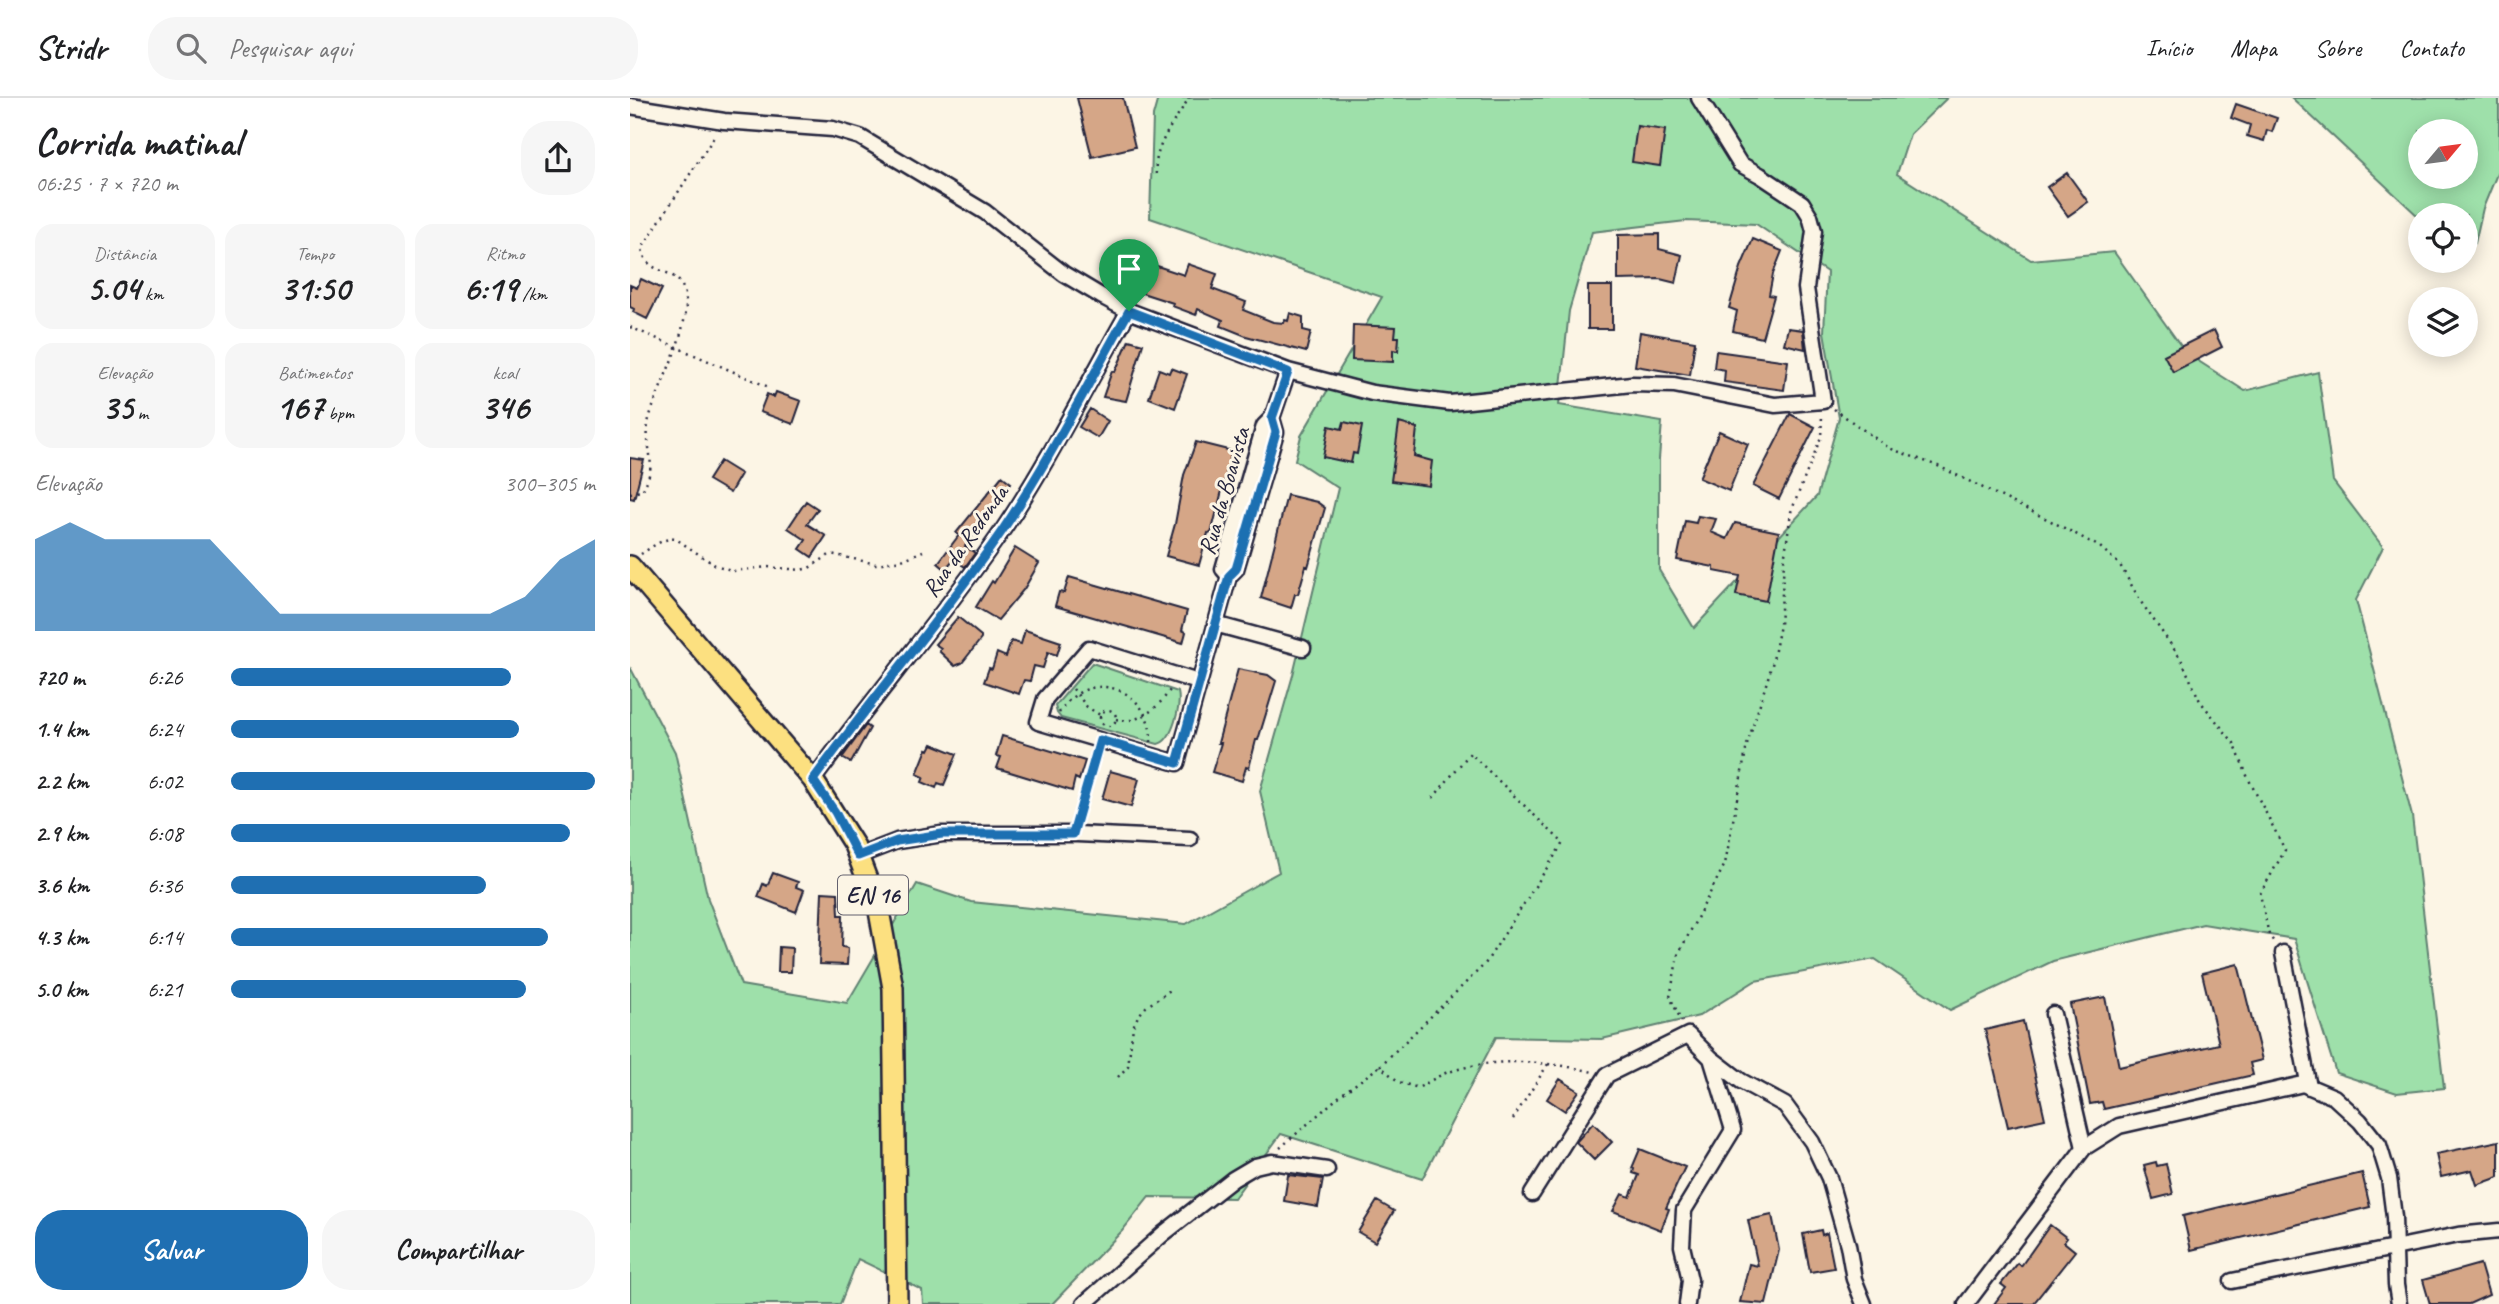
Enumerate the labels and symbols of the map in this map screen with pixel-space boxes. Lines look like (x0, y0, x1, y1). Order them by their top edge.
north arrow (2408, 119, 2478, 189)
pin (1099, 239, 1159, 311)
street label: Rua da Boavista (1192, 422, 1257, 558)
street label: Rua da Redonda (915, 477, 1016, 603)
road number: EN 16 (838, 876, 908, 915)

